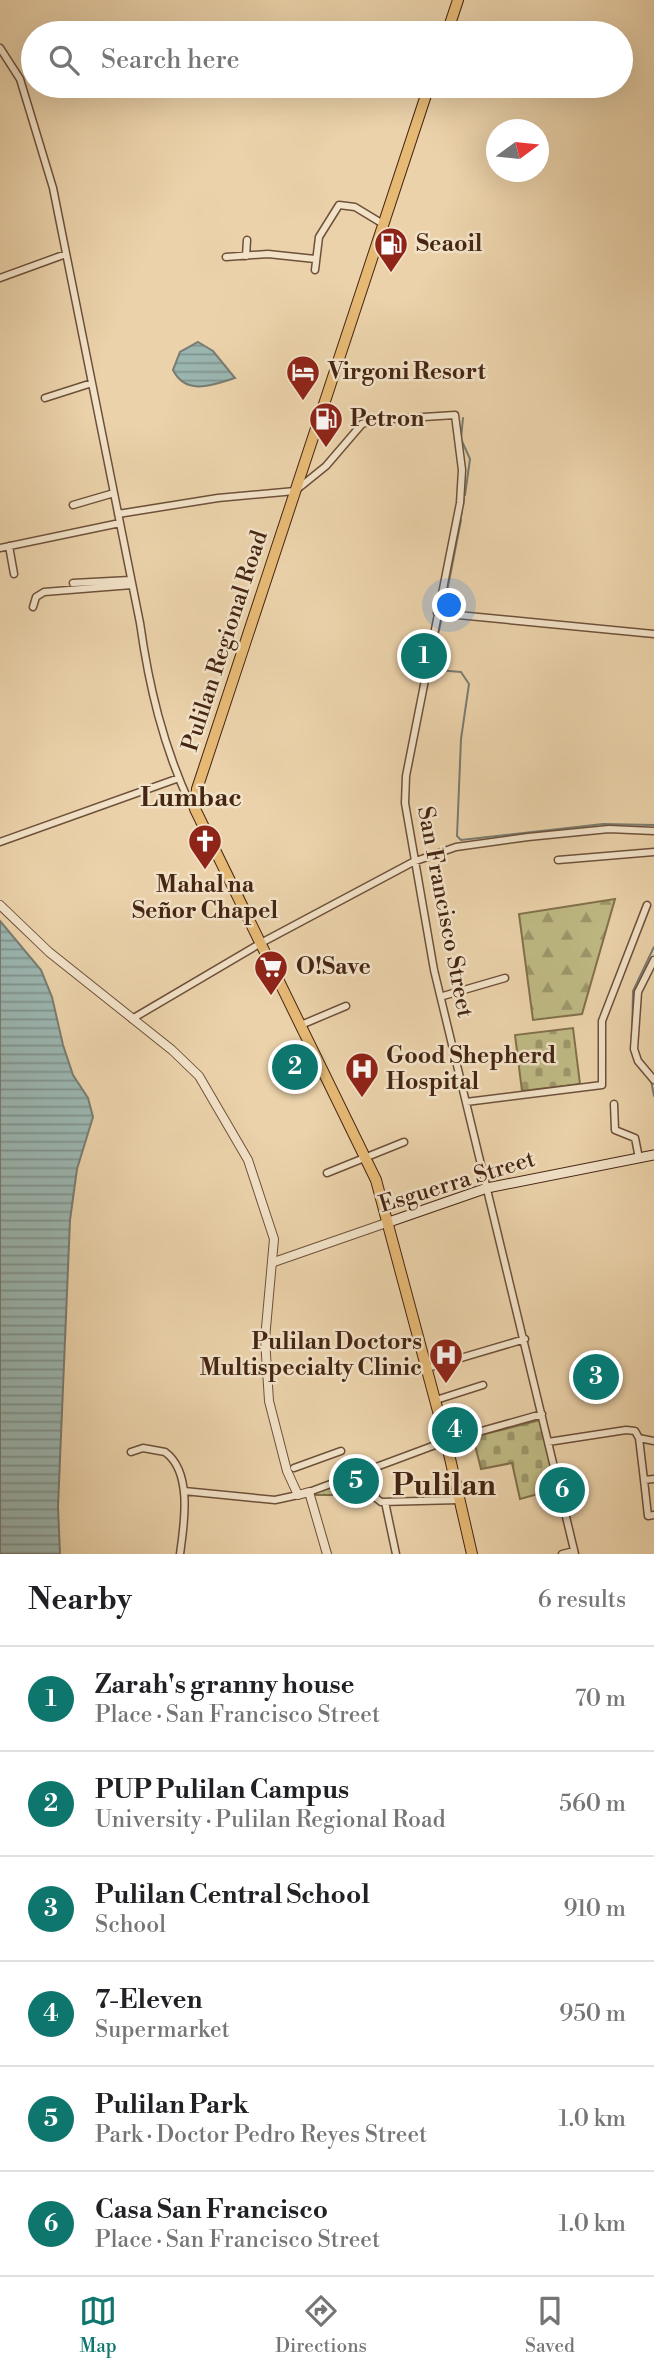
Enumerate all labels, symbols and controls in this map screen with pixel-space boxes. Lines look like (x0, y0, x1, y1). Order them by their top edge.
search box (21, 21, 633, 98)
icon: search (45, 41, 83, 79)
text: Search here (101, 44, 240, 76)
north arrow (486, 119, 549, 182)
fuel station icon: Seaoil (372, 225, 410, 274)
place label: Seaoil (416, 230, 483, 258)
hotel icon: Virgoni Resort (284, 353, 322, 402)
place label: Virgoni Resort (327, 358, 487, 386)
fuel station icon: Petron (307, 400, 345, 449)
place label: Petron (350, 405, 424, 433)
street label: Pulilan Regional Road (176, 527, 274, 755)
your location (432, 588, 466, 622)
pin: 1 (401, 630, 447, 682)
district label: Lumbac (140, 782, 242, 814)
street label: San Francisco Street (411, 804, 479, 1020)
church icon: Mahal na Señor Chapel (186, 822, 224, 871)
place label: Mahal na Señor Chapel (132, 871, 278, 925)
supermarket icon: O!Save (252, 948, 290, 997)
place label: O!Save (296, 953, 371, 981)
pin: 2 (272, 1041, 318, 1093)
place label: Good Shepherd Hospital (386, 1042, 557, 1096)
hospital icon: Good Shepherd Hospital (343, 1050, 381, 1099)
street label: Esguerra Street (376, 1145, 538, 1219)
place label: Pulilan Doctors Multispecialty Clinic (199, 1328, 422, 1382)
hospital icon: Pulilan Doctors Multispecialty Clinic (427, 1336, 465, 1385)
pin: 3 (573, 1351, 619, 1403)
pin: 4 (432, 1404, 478, 1456)
pin: 5 (333, 1455, 379, 1507)
pin: 6 (539, 1464, 585, 1516)
district label: Pulilan (392, 1467, 496, 1505)
text: Nearby (28, 1581, 132, 1619)
text: 6 results (538, 1586, 626, 1614)
text: Zarah's granny house (95, 1669, 355, 1701)
text: 1 (45, 1685, 57, 1713)
text: 70 m (575, 1685, 626, 1713)
text: Place · San Francisco Street (95, 1701, 380, 1729)
text: PUP Pulilan Campus (95, 1774, 349, 1806)
text: 2 (44, 1790, 58, 1818)
text: 560 m (559, 1790, 626, 1818)
text: University · Pulilan Regional Road (95, 1806, 446, 1834)
text: Pulilan Central School (95, 1879, 370, 1911)
text: 3 (44, 1895, 58, 1923)
text: 910 m (563, 1895, 626, 1923)
text: School (95, 1911, 166, 1939)
text: 7-Eleven (95, 1984, 202, 2016)
text: 4 (43, 2000, 59, 2028)
text: 950 m (559, 2000, 626, 2028)
text: Supermarket (95, 2016, 230, 2044)
text: Pulilan Park (95, 2089, 249, 2121)
text: 5 (44, 2105, 58, 2133)
text: 1.0 km (558, 2105, 626, 2133)
text: Park · Doctor Pedro Reyes Street (95, 2121, 427, 2149)
text: Casa San Francisco (95, 2194, 328, 2226)
text: 6 (44, 2210, 58, 2238)
text: 1.0 km (558, 2210, 626, 2238)
text: Place · San Francisco Street (95, 2226, 380, 2254)
tab: Map (79, 2292, 117, 2358)
tab: Directions (275, 2292, 367, 2358)
tab: Saved (525, 2292, 575, 2358)

